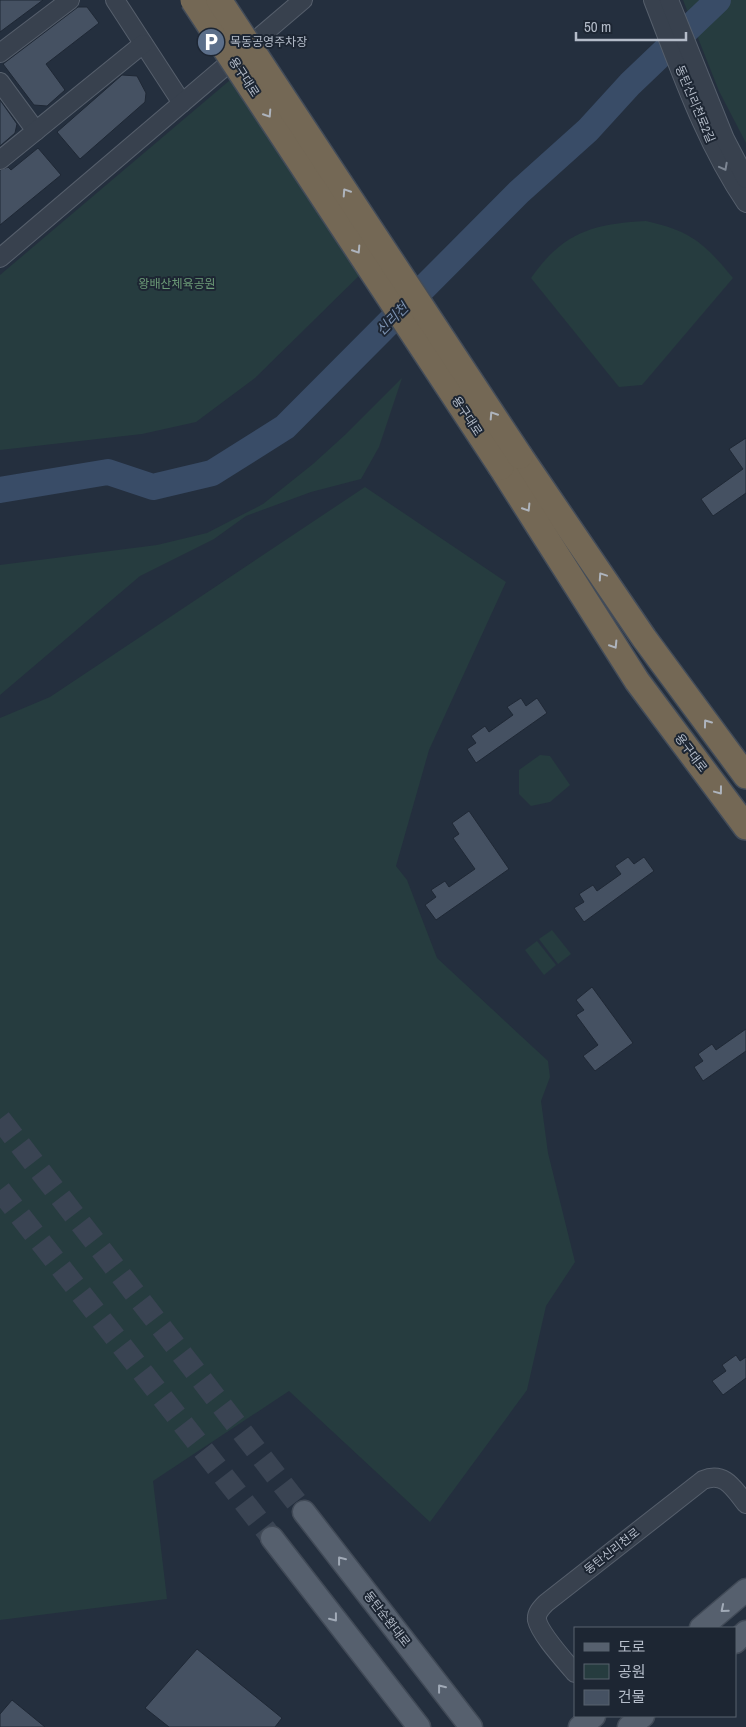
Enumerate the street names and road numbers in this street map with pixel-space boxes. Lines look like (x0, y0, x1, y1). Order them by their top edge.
street label: 용구대로 (225, 54, 263, 100)
street label: 동탄신리천로2길 (671, 63, 719, 145)
street label: 용구대로 (448, 393, 486, 439)
street label: 용구대로 (671, 731, 711, 775)
street label: 동탄신리천로 (581, 1524, 643, 1578)
street label: 동탄순환대로 (360, 1588, 414, 1650)

